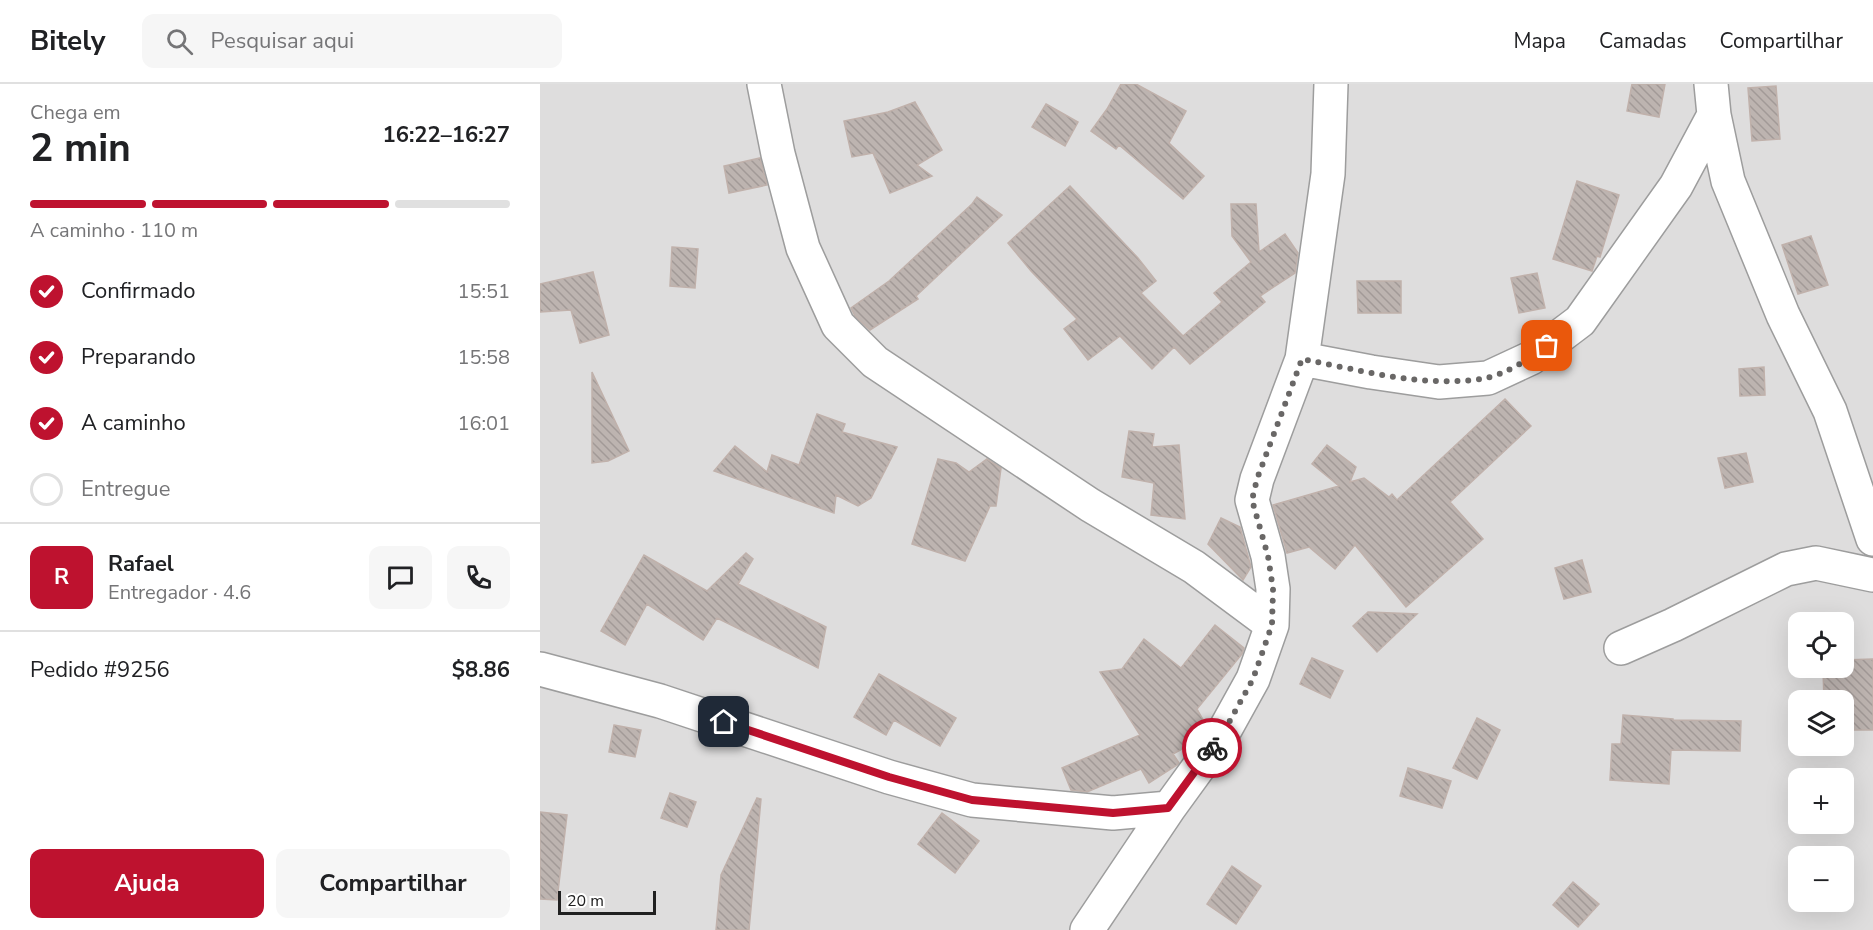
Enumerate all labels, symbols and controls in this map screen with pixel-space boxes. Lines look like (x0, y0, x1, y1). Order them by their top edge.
search box (142, 14, 562, 68)
text: Bitely (30, 22, 106, 60)
icon: search (163, 25, 196, 58)
text: Pesquisar aqui (211, 26, 354, 56)
text: Mapa (1514, 27, 1566, 55)
text: Camadas (1599, 27, 1686, 55)
text: Compartilhar (1719, 27, 1843, 55)
text: Chega em (30, 99, 121, 126)
text: 16:22–16:27 (382, 120, 510, 150)
text: 2 min (30, 122, 131, 175)
text: A caminho · 110 m (30, 217, 198, 244)
icon: check (30, 275, 63, 308)
text: Confirmado (81, 276, 196, 306)
text: 15:51 (457, 278, 510, 305)
pin (1521, 320, 1572, 371)
icon: bag (1530, 329, 1563, 362)
icon: check (30, 341, 63, 374)
text: Preparando (81, 342, 196, 372)
text: 15:58 (457, 344, 510, 371)
icon: check (30, 407, 63, 440)
text: A caminho (81, 408, 186, 438)
text: 16:01 (457, 410, 510, 437)
text: Entregue (81, 474, 170, 504)
button: chat (369, 546, 432, 609)
button: phone (447, 546, 510, 609)
text: Rafael (108, 549, 174, 579)
text: R (54, 562, 69, 592)
text: Entregador · 4.6 (108, 579, 251, 606)
map controls (1788, 612, 1854, 912)
button: locate (1788, 612, 1854, 678)
text: Pedido #9256 (30, 655, 170, 685)
text: $8.86 (452, 655, 510, 685)
button: layers (1788, 690, 1854, 756)
pin (698, 696, 749, 747)
icon: home (707, 705, 740, 738)
courier (1182, 718, 1242, 778)
icon: bike (1196, 732, 1229, 765)
button: + (1788, 768, 1854, 834)
button: − (1788, 846, 1854, 912)
button: Ajuda (30, 849, 264, 918)
button: Compartilhar (276, 849, 510, 918)
scale bar (558, 888, 656, 916)
text: 20 m (567, 890, 604, 912)

